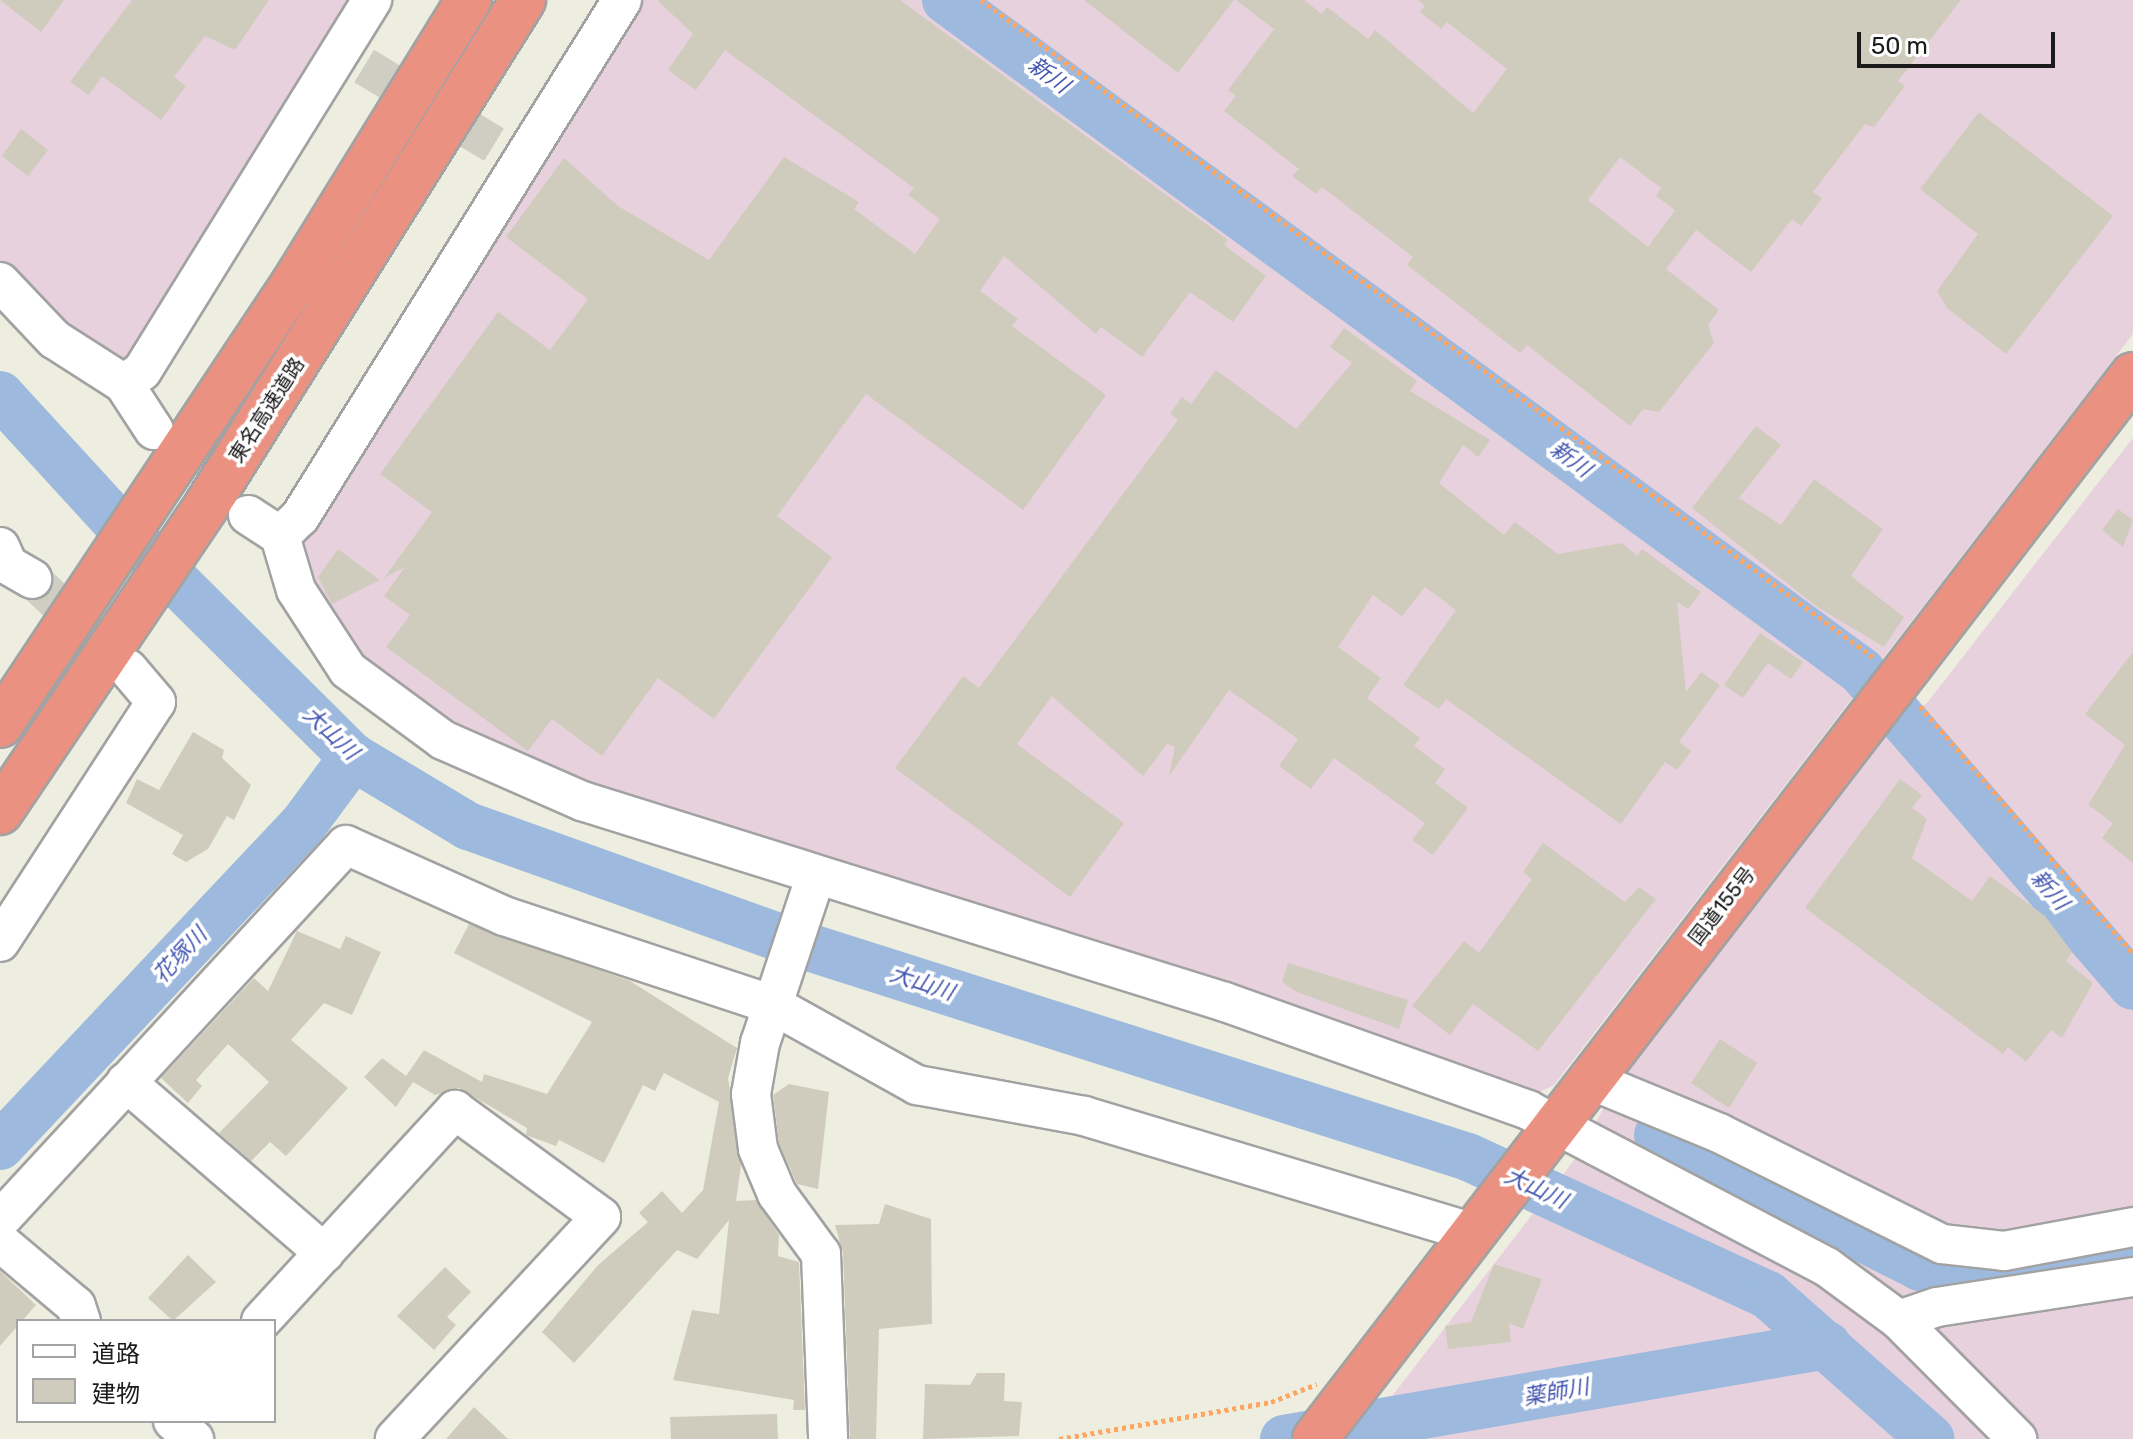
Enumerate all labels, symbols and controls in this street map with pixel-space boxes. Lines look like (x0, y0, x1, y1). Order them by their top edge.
scale bar (1861, 16, 2059, 66)
text: 50 m (1871, 32, 1928, 60)
water label: 新川 (1023, 51, 1075, 99)
street label: 東名高速道路 (224, 353, 310, 467)
water label: 新川 (1545, 435, 1597, 483)
water label: 大山川 (298, 701, 364, 765)
street label: 国道155号 (1684, 862, 1760, 950)
water label: 新川 (2026, 865, 2074, 915)
water label: 花塚川 (148, 922, 212, 988)
water label: 大山川 (887, 960, 957, 1006)
water label: 大山川 (1501, 1162, 1571, 1214)
legend (16, 1319, 276, 1423)
text: 道路 (92, 1340, 140, 1368)
water label: 薬師川 (1521, 1373, 1591, 1411)
text: 建物 (92, 1380, 140, 1408)

